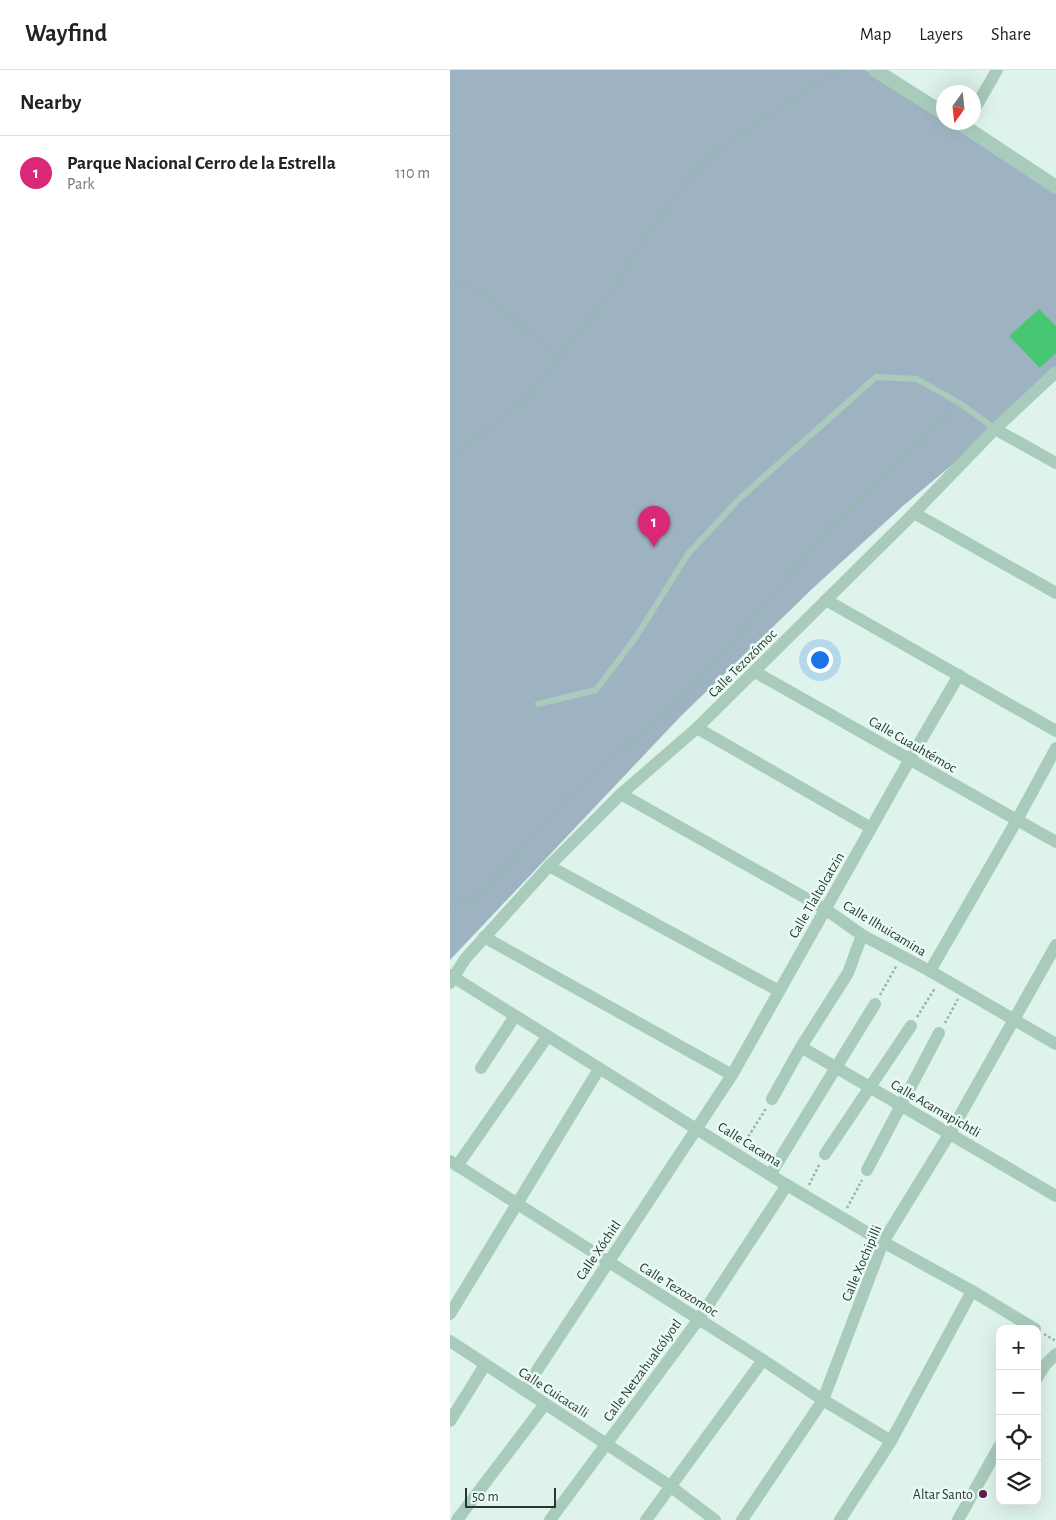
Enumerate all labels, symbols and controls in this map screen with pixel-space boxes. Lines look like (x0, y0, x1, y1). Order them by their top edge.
text: Wayfind (25, 22, 107, 46)
text: Map (860, 26, 891, 44)
text: Layers (919, 26, 963, 44)
text: Share (991, 26, 1031, 44)
north arrow (936, 85, 981, 130)
text: Nearby (20, 92, 81, 113)
text: Parque Nacional Cerro de la Estrella (67, 154, 336, 173)
text: 1 (33, 165, 39, 181)
text: 110 m (395, 165, 430, 181)
text: Park (67, 176, 95, 192)
pin: 1 (638, 506, 670, 547)
street label: Calle Tezozómoc (706, 627, 780, 700)
your location (807, 647, 833, 673)
street label: Calle Cuauhtémoc (866, 714, 959, 776)
street label: Calle Tlaltolcatzin (787, 850, 847, 941)
street label: Calle Ilhuicamina (840, 899, 929, 959)
street label: Calle Acamapichtli (888, 1078, 983, 1140)
street label: Calle Cacama (715, 1120, 784, 1170)
street label: Calle Xóchitl (574, 1218, 624, 1283)
street label: Calle Xochipilli (840, 1223, 884, 1303)
street label: Calle Tezozomoc (637, 1260, 721, 1320)
street label: Calle Netzahualcólyotl (601, 1317, 684, 1424)
map controls (996, 1325, 1041, 1505)
button: + (996, 1325, 1041, 1370)
street label: Calle Cuicacalli (516, 1365, 591, 1421)
button: − (996, 1370, 1041, 1415)
button: locate (996, 1415, 1041, 1460)
button: layers (996, 1460, 1041, 1505)
scale bar (465, 1485, 556, 1508)
place label: Altar Santo (913, 1488, 973, 1502)
marker: Altar Santo (977, 1488, 989, 1500)
text: 50 m (472, 1490, 499, 1504)

